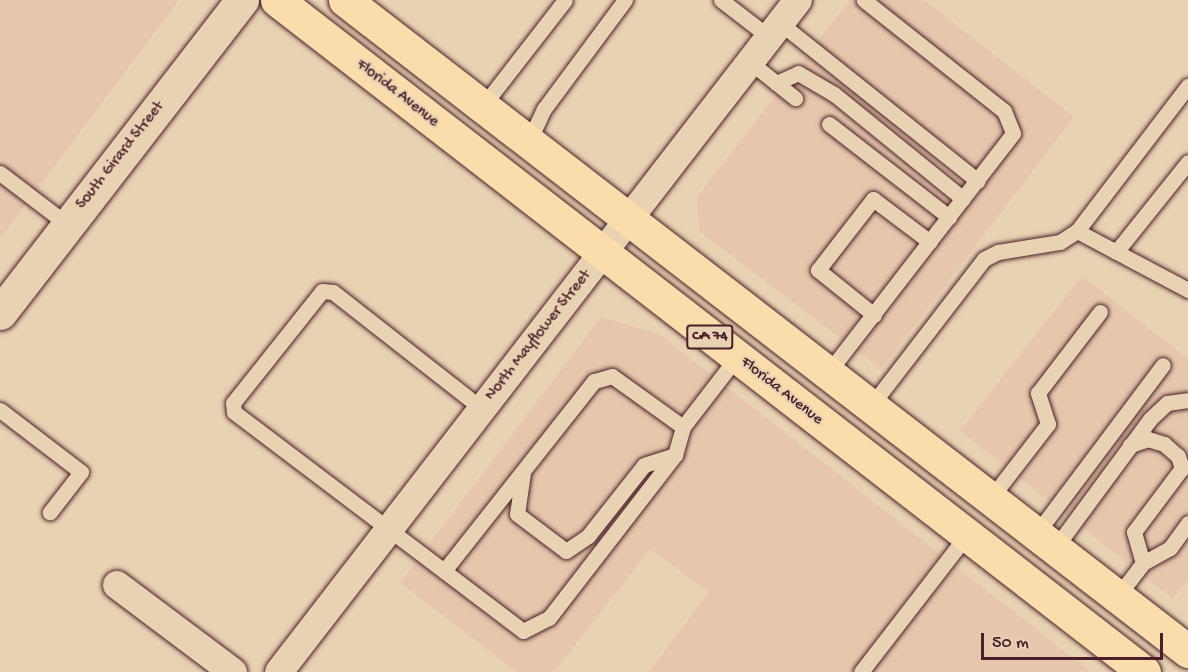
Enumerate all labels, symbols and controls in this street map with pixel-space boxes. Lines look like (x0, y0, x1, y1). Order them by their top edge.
street label: Florida Avenue (352, 56, 442, 132)
street label: South Girard Street (73, 98, 169, 214)
street label: North Mayflower Street (482, 267, 596, 405)
road number: CA 74 (686, 325, 734, 349)
street label: Florida Avenue (736, 354, 826, 430)
scale bar (984, 621, 1166, 659)
text: 50 m (992, 633, 1029, 654)

